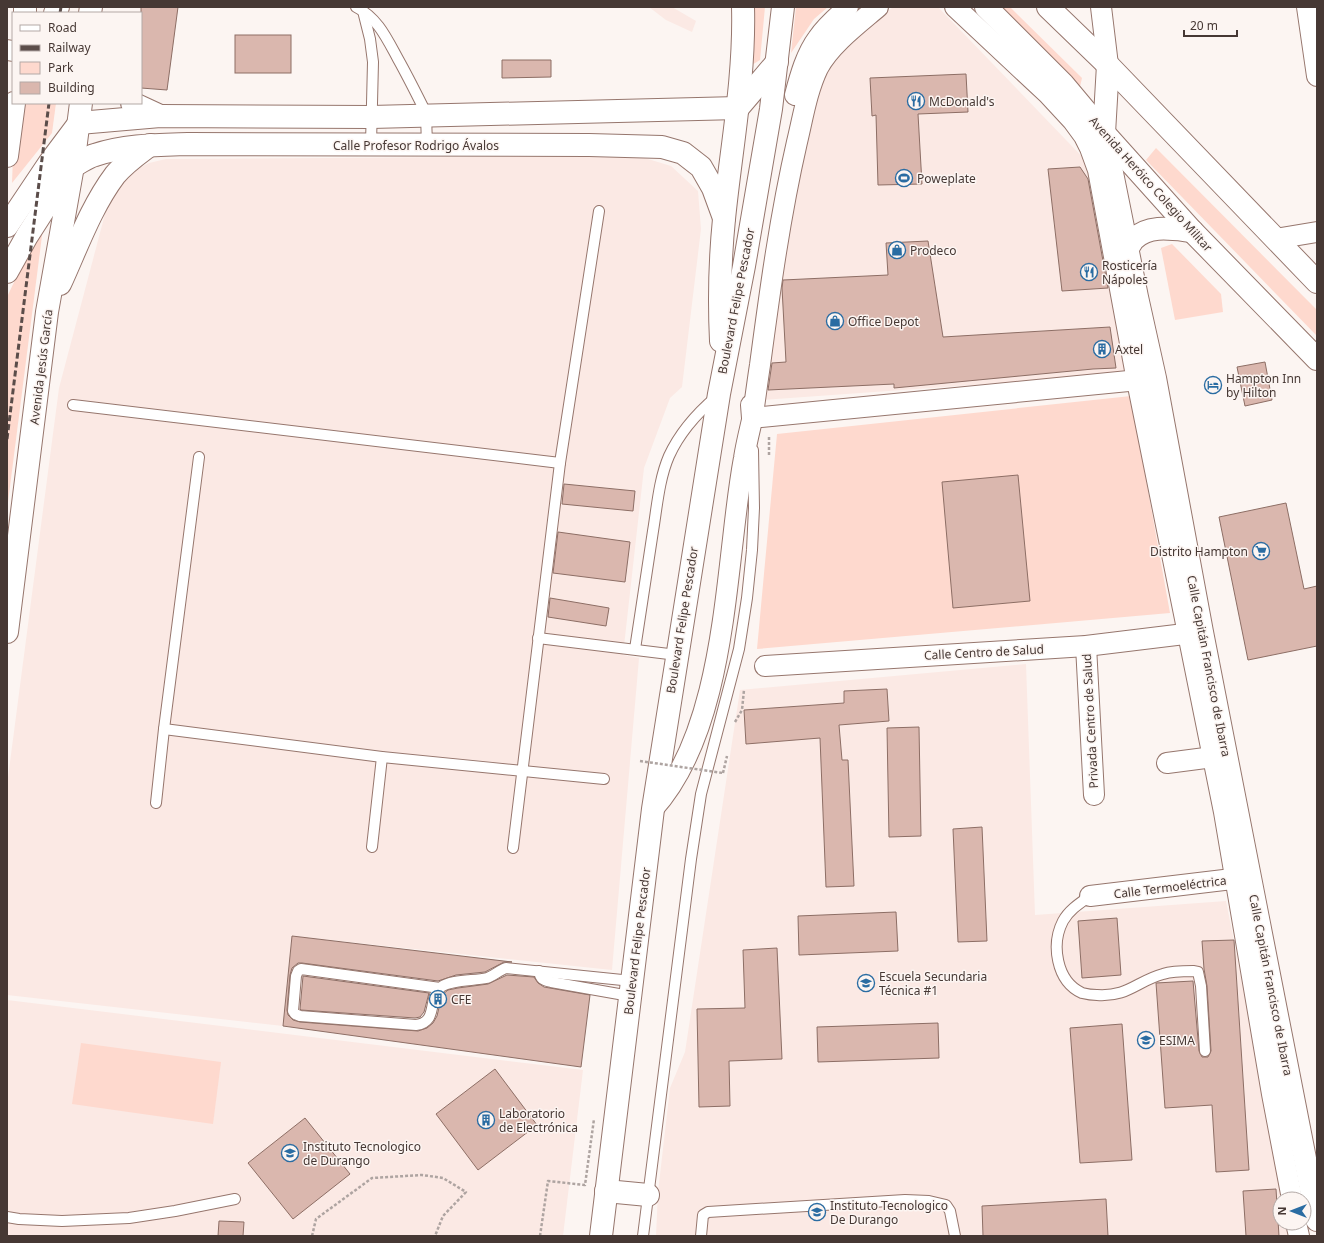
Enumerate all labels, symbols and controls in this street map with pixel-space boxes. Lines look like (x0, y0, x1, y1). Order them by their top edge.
legend (12, 12, 142, 104)
scale bar (1184, 12, 1237, 38)
text: 20 m (1190, 17, 1218, 34)
text: Road (48, 19, 77, 36)
text: Railway (48, 39, 92, 56)
text: Park (48, 59, 74, 76)
text: Building (48, 79, 95, 96)
restaurant icon: McDonald's (906, 91, 926, 111)
place label: McDonald's (929, 93, 995, 110)
street label: Avenida Heróico Colegio Militar (1085, 113, 1217, 255)
street label: Calle Profesor Rodrigo Ávalos (333, 137, 499, 154)
sports icon: Poweplate (894, 168, 914, 188)
place label: Poweplate (917, 170, 976, 187)
street label: Boulevard Felipe Pescador (713, 226, 759, 375)
shop icon: Prodeco (887, 240, 907, 260)
place label: Prodeco (910, 242, 956, 259)
place label: Rosticería Nápoles (1102, 257, 1157, 288)
restaurant icon: Rosticería Nápoles (1079, 262, 1099, 282)
street label: Avenida Jesús García (25, 308, 57, 426)
shop icon: Office Depot (825, 311, 845, 331)
place label: Office Depot (848, 313, 920, 330)
building icon: Axtel (1092, 339, 1112, 359)
place label: Axtel (1115, 341, 1143, 358)
place label: Hampton Inn by Hilton (1226, 370, 1301, 401)
hotel icon: Hampton Inn by Hilton (1203, 375, 1223, 395)
supermarket icon: Distrito Hampton (1251, 541, 1271, 561)
place label: Distrito Hampton (1150, 543, 1248, 560)
street label: Boulevard Felipe Pescador (662, 545, 702, 695)
street label: Calle Capitán Francisco de Ibarra (1183, 574, 1235, 758)
street label: Calle Centro de Salud (924, 640, 1044, 664)
street label: Privada Centro de Salud (1078, 653, 1102, 789)
street label: Boulevard Felipe Pescador (620, 866, 654, 1016)
street label: Calle Termoeléctrica (1113, 872, 1227, 902)
street label: Calle Capitán Francisco de Ibarra (1245, 893, 1297, 1077)
place label: Escuela Secundaria Técnica #1 (879, 968, 987, 999)
school or university icon: Escuela Secundaria Técnica #1 (856, 973, 876, 993)
building icon: CFE (428, 989, 448, 1009)
place label: CFE (451, 991, 471, 1008)
school or university icon: ESIMA (1136, 1030, 1156, 1050)
place label: ESIMA (1159, 1032, 1195, 1049)
place label: Laboratorio de Electrónica (499, 1105, 578, 1136)
building icon: Laboratorio de Electrónica (476, 1110, 496, 1130)
place label: Instituto Tecnologico de Durango (303, 1138, 421, 1169)
school or university icon: Instituto Tecnologico de Durango (280, 1143, 300, 1163)
north arrow (1272, 1191, 1312, 1231)
place label: Instituto Tecnologico De Durango (830, 1197, 948, 1228)
school or university icon: Instituto Tecnologico De Durango (807, 1202, 827, 1222)
text: N (1274, 1207, 1289, 1215)

